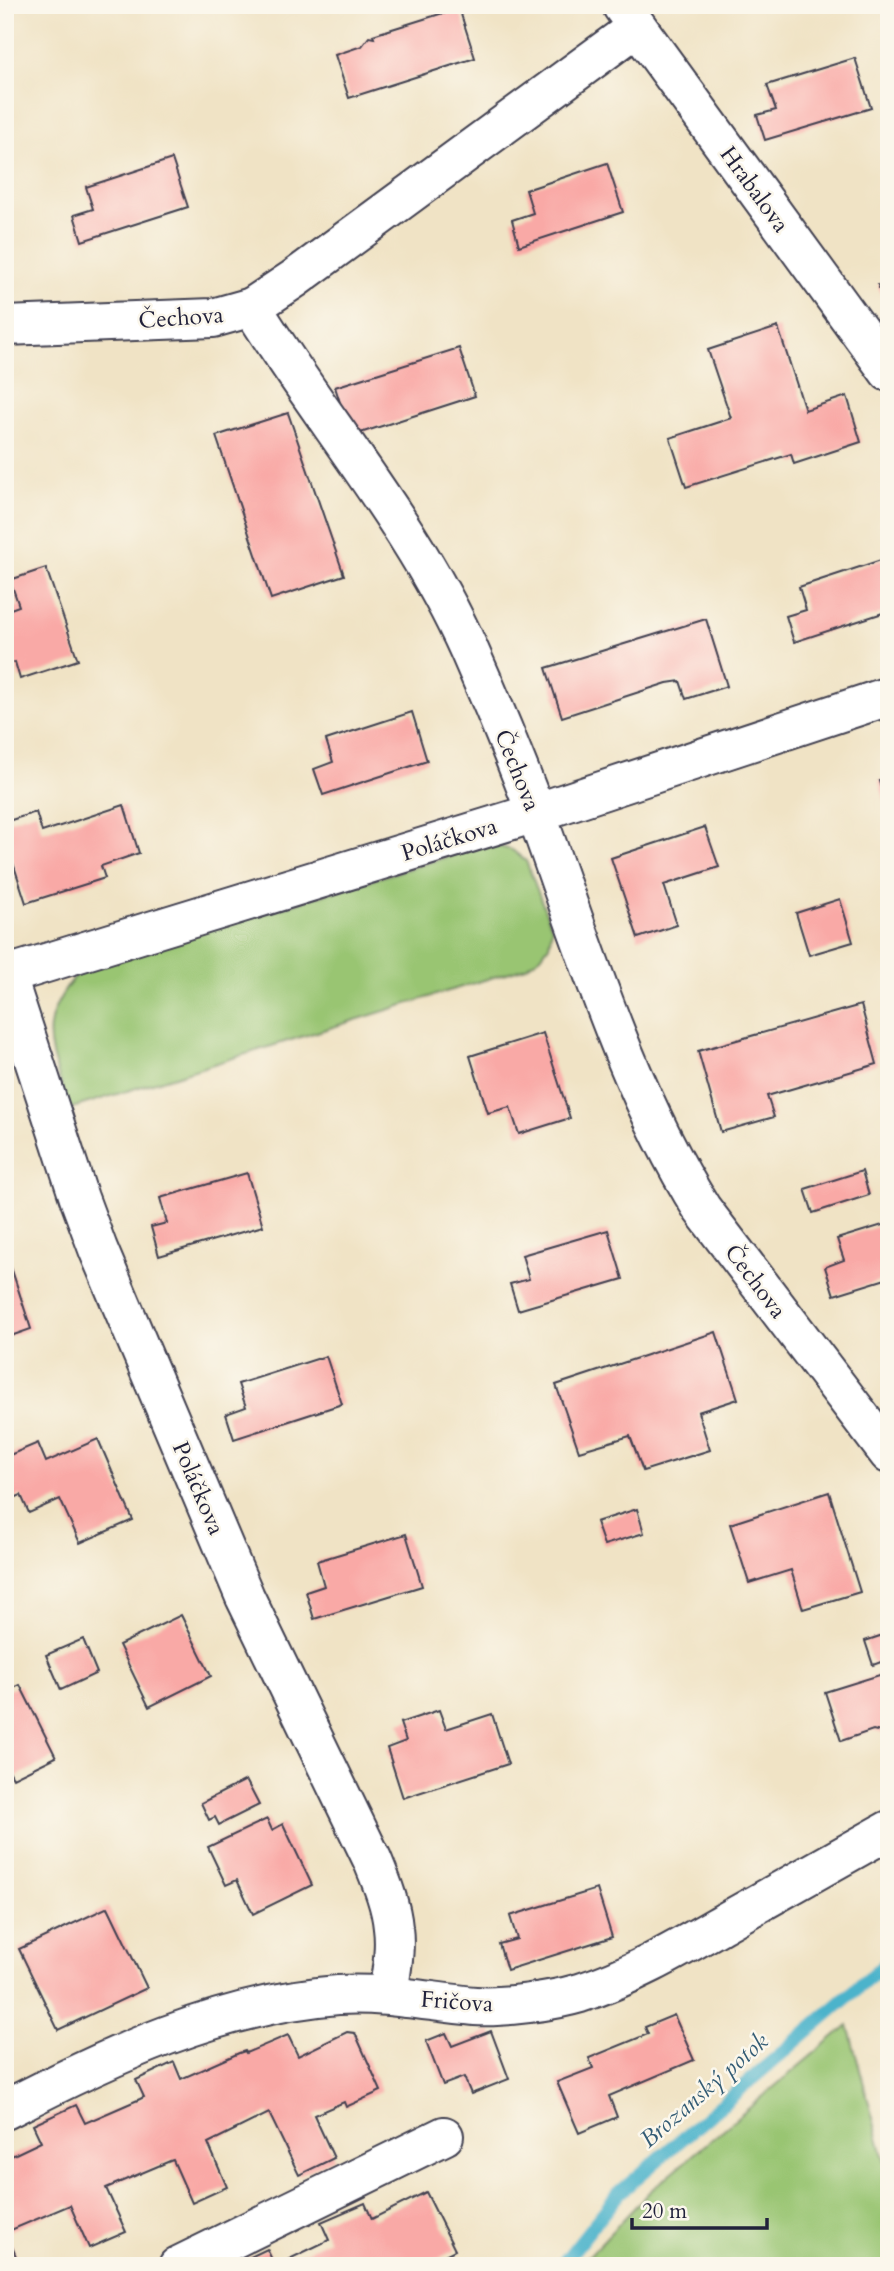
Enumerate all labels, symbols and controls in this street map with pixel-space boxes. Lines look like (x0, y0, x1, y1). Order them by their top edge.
street label: Hrabalova (713, 140, 796, 239)
street label: Čechova (137, 298, 225, 336)
street label: Čechova (487, 725, 549, 816)
street label: Poláčkova (397, 810, 501, 869)
street label: Čechova (718, 1237, 794, 1325)
street label: Poláčkova (165, 1437, 232, 1540)
street label: Fričova (420, 1984, 494, 2019)
water label: Brozanský potok (633, 2025, 776, 2155)
scale bar (632, 2187, 766, 2231)
text: 20 m (642, 2197, 687, 2226)

